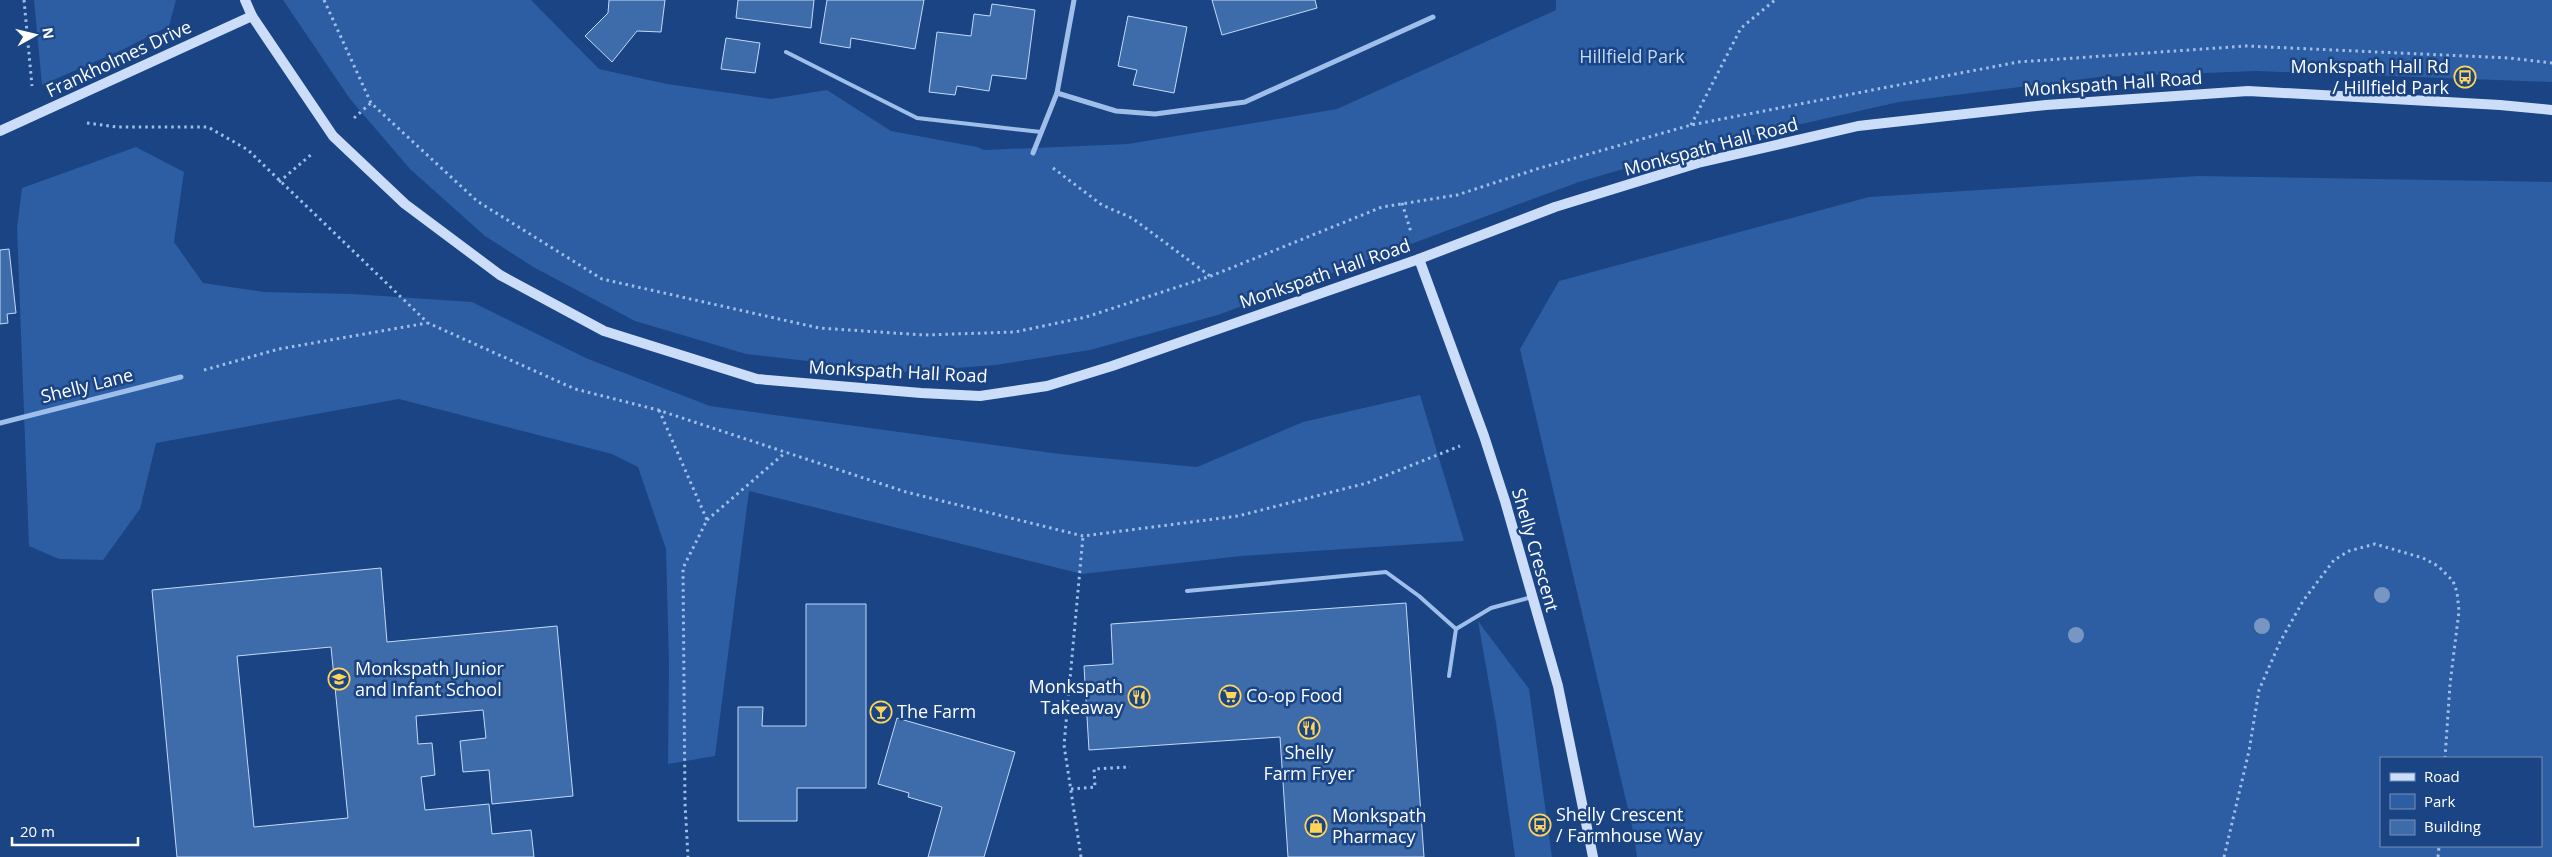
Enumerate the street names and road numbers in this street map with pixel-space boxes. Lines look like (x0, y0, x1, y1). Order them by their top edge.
street label: Frankholmes Drive (42, 14, 195, 102)
street label: Monkspath Hall Road (2023, 65, 2203, 101)
street label: Monkspath Hall Road (1621, 111, 1800, 181)
street label: Monkspath Hall Road (1236, 233, 1413, 314)
street label: Monkspath Hall Road (808, 354, 988, 388)
street label: Shelly Lane (38, 362, 135, 408)
street label: Shelly Crescent (1507, 485, 1565, 614)

